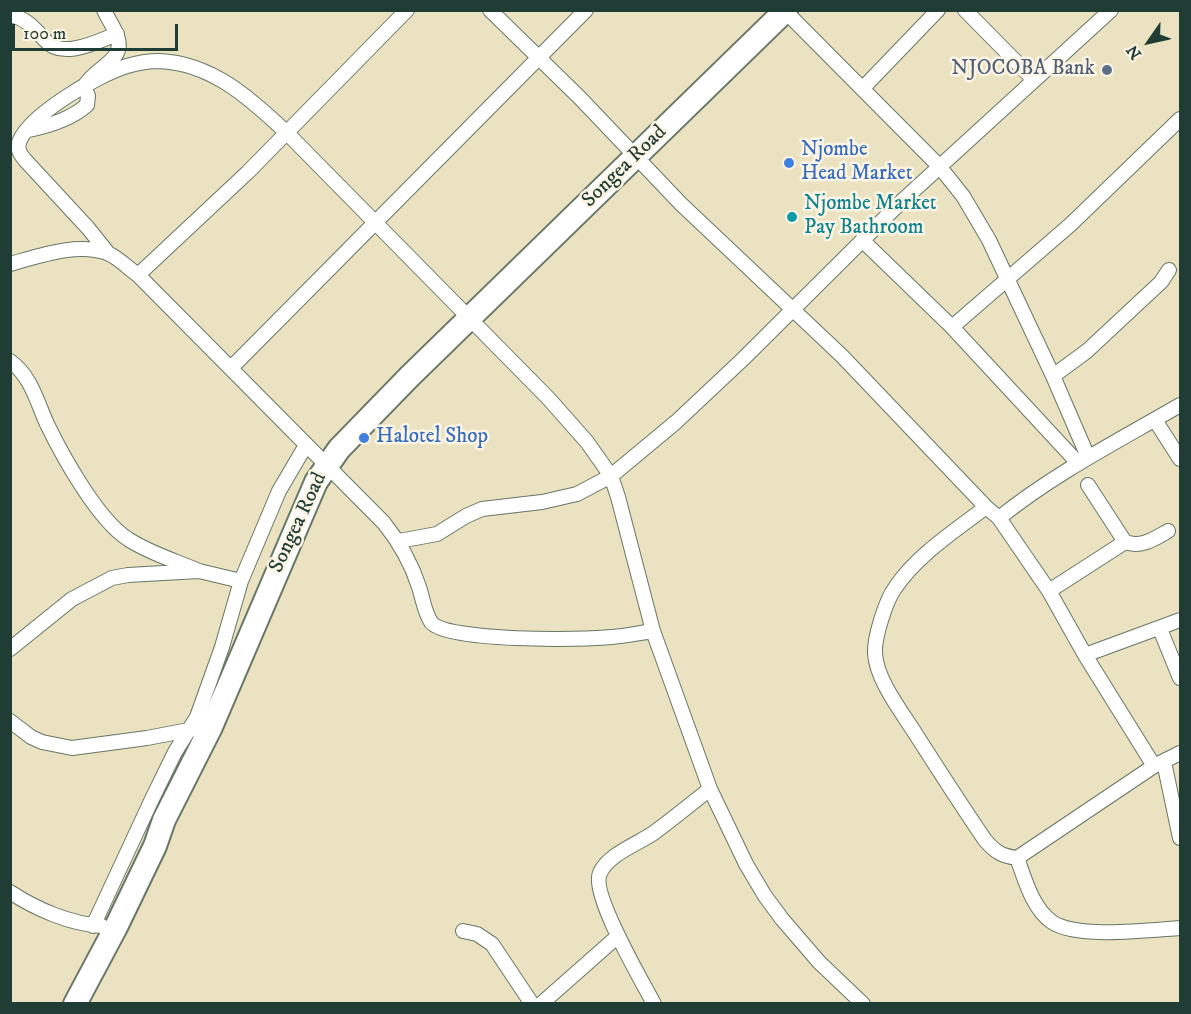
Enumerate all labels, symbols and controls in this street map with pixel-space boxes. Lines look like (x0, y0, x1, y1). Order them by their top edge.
scale bar (15, 12, 182, 50)
north arrow (1119, 12, 1179, 72)
text: 100 m (23, 23, 66, 45)
text: N (1122, 41, 1146, 63)
place label: NJOCOBA Bank (951, 57, 1095, 83)
marker: NJOCOBA Bank (1100, 63, 1114, 77)
street label: Songea Road (577, 120, 673, 214)
place label: Njombe Head Market (801, 138, 912, 188)
marker: Njombe Head Market (782, 156, 796, 170)
place label: Njombe Market Pay Bathroom (804, 192, 937, 242)
marker: Njombe Market Pay Bathroom (785, 210, 799, 224)
place label: Halotel Shop (376, 425, 488, 451)
marker: Halotel Shop (357, 431, 371, 445)
street label: Songea Road (265, 469, 333, 577)

